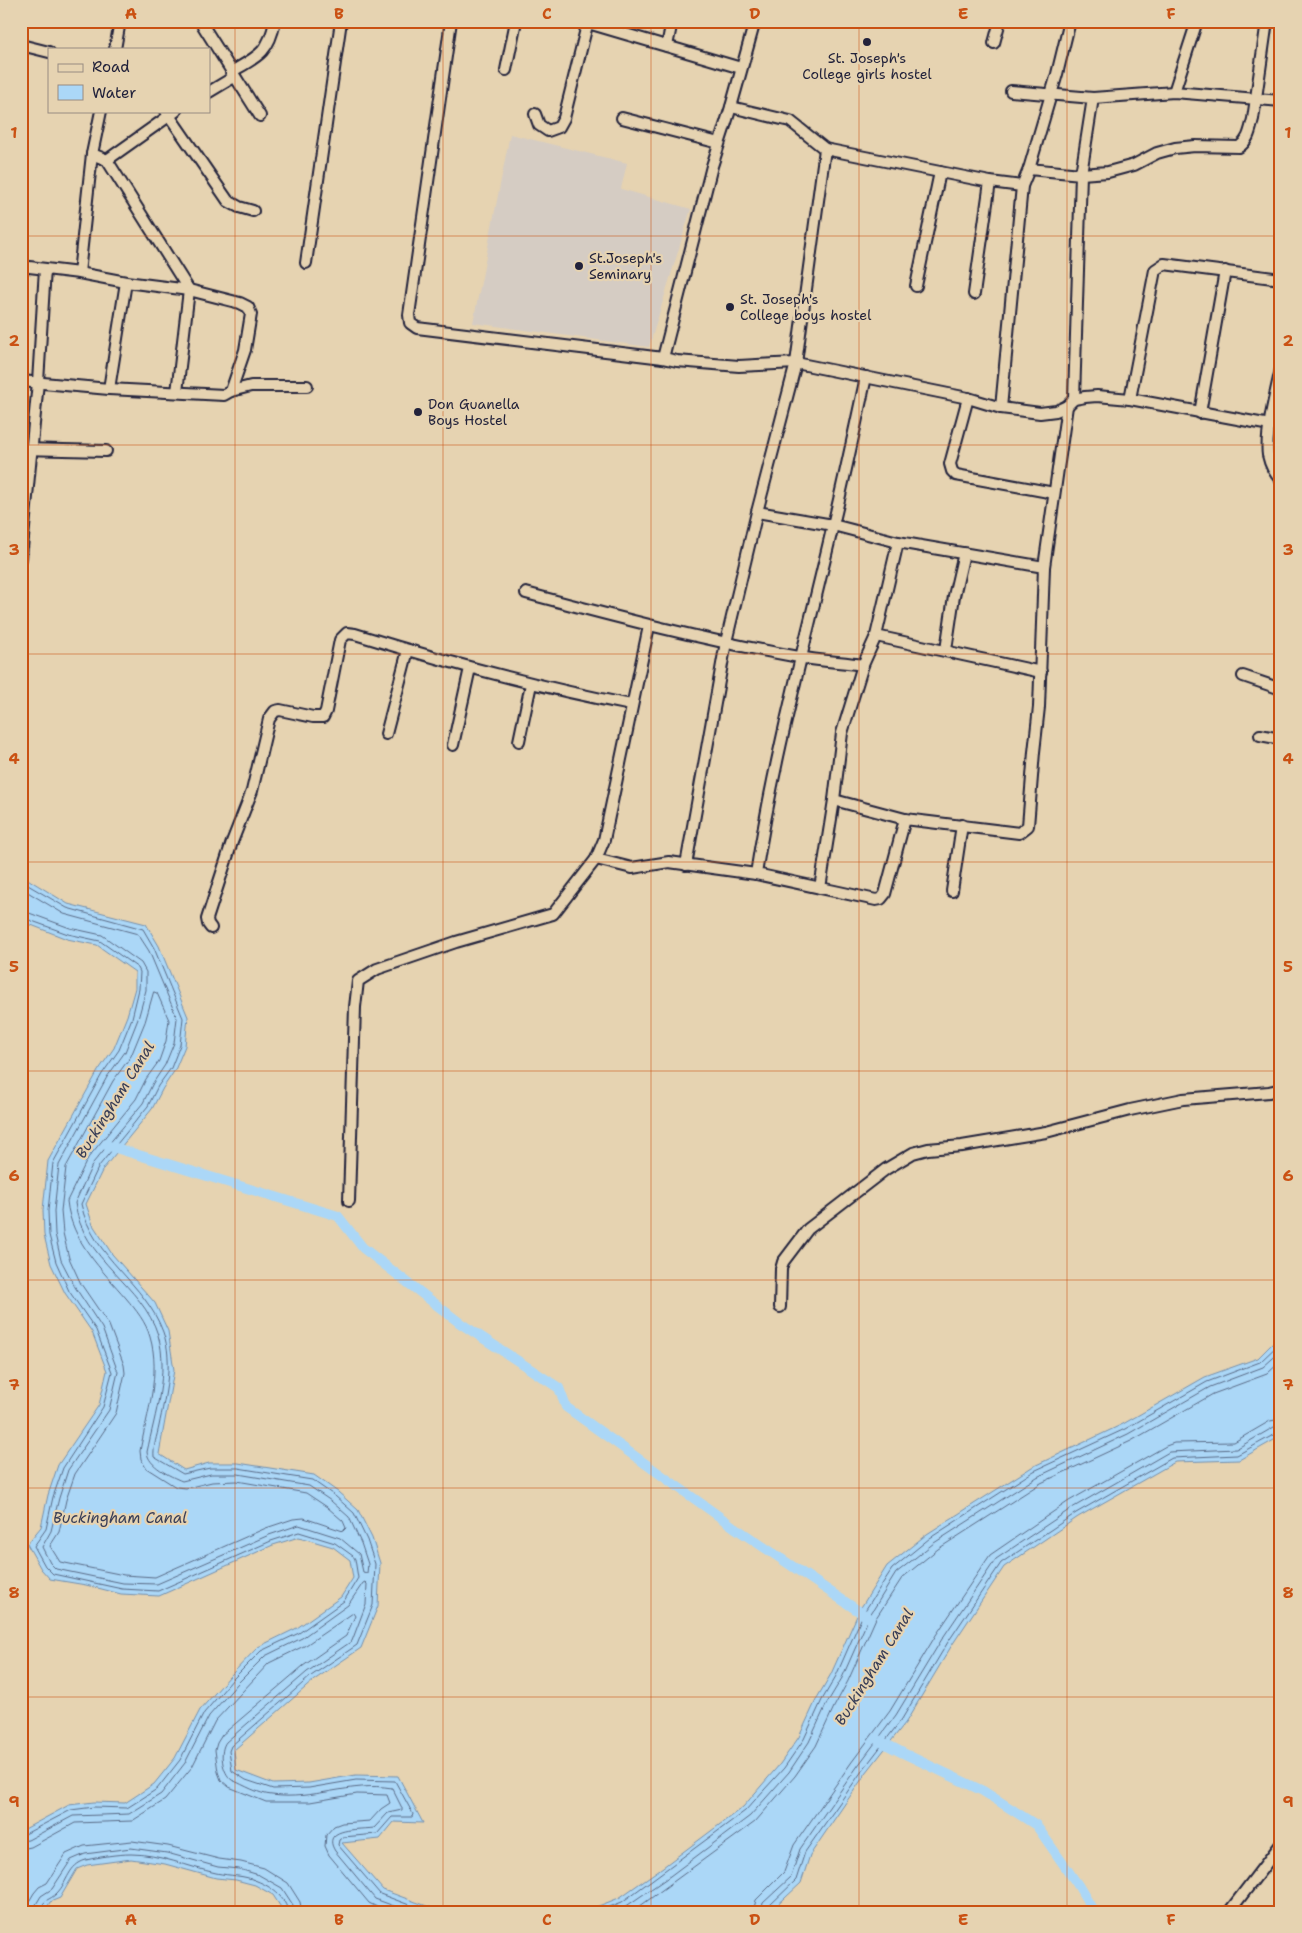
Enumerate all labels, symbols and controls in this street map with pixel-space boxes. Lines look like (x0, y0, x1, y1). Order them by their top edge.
text: A (125, 3, 137, 24)
text: B (334, 3, 344, 24)
text: C (542, 3, 552, 24)
text: D (749, 3, 761, 24)
text: E (958, 3, 968, 24)
text: F (1166, 3, 1176, 24)
marker: St. Joseph's College girls hostel (861, 36, 873, 48)
legend (48, 48, 210, 112)
place label: St. Joseph's College girls hostel (802, 49, 933, 83)
text: Road (92, 57, 130, 77)
text: Water (92, 83, 136, 103)
text: 1 (10, 122, 18, 143)
text: 1 (1284, 122, 1292, 143)
place label: St.Joseph's Seminary (589, 249, 662, 283)
marker: St.Joseph's Seminary (573, 260, 585, 272)
place label: St. Joseph's College boys hostel (740, 290, 872, 324)
marker: St. Joseph's College boys hostel (724, 301, 736, 313)
text: 2 (8, 330, 20, 351)
text: 2 (1282, 330, 1294, 351)
place label: Don Guanella Boys Hostel (428, 395, 520, 429)
marker: Don Guanella Boys Hostel (412, 406, 424, 418)
text: 3 (8, 539, 20, 560)
text: 3 (1282, 539, 1294, 560)
text: 4 (8, 748, 20, 769)
text: 4 (1282, 748, 1294, 769)
text: 5 (9, 956, 19, 977)
text: 5 (1283, 956, 1293, 977)
water label: Buckingham Canal (71, 1038, 159, 1162)
text: 6 (8, 1165, 20, 1186)
text: 6 (1282, 1165, 1294, 1186)
text: 7 (8, 1374, 20, 1395)
text: 7 (1282, 1374, 1294, 1395)
water label: Buckingham Canal (53, 1508, 187, 1528)
text: 8 (8, 1582, 20, 1603)
text: 8 (1282, 1582, 1294, 1603)
water label: Buckingham Canal (830, 1605, 918, 1729)
text: 9 (8, 1791, 20, 1812)
text: 9 (1282, 1791, 1294, 1812)
text: A (125, 1909, 137, 1930)
text: B (334, 1909, 344, 1930)
text: C (542, 1909, 552, 1930)
text: D (749, 1909, 761, 1930)
text: E (958, 1909, 968, 1930)
text: F (1166, 1909, 1176, 1930)

